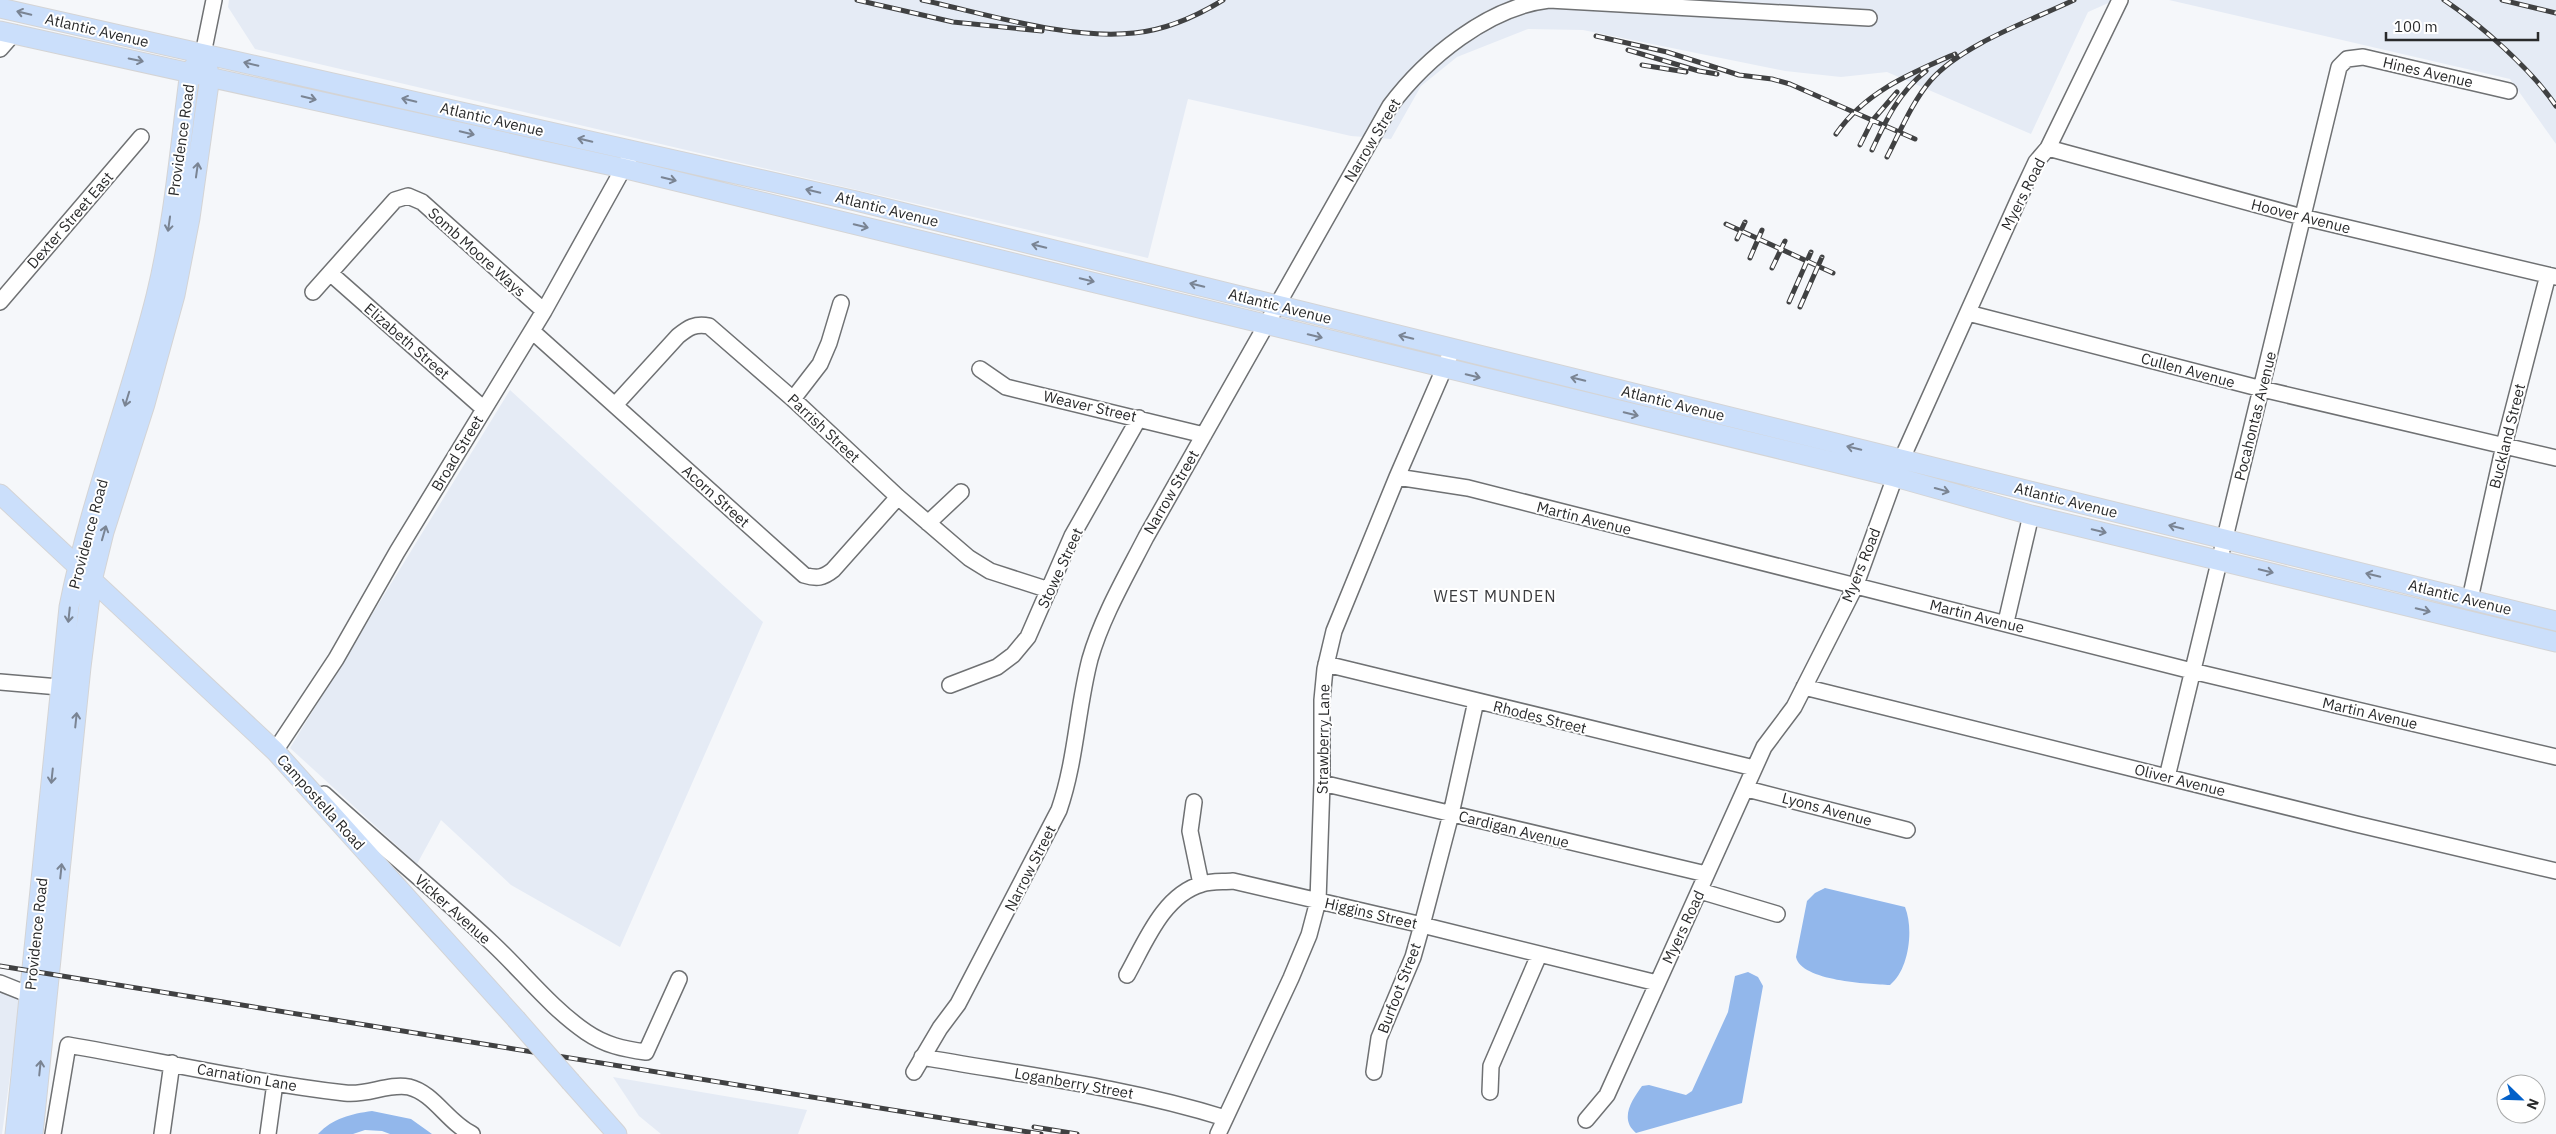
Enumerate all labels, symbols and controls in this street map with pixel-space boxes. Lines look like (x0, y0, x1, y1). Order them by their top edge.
one-way arrow (17, 8, 33, 17)
street label: Atlantic Avenue (43, 9, 151, 51)
scale bar (2386, 10, 2538, 42)
text: 100 m (2394, 17, 2438, 36)
street label: Hines Avenue (2381, 52, 2475, 92)
one-way arrow (128, 56, 144, 65)
one-way arrow (243, 59, 259, 69)
street label: Providence Road (164, 83, 198, 197)
one-way arrow (300, 94, 316, 103)
one-way arrow (402, 95, 418, 104)
street label: Narrow Street (1340, 95, 1404, 185)
street label: Atlantic Avenue (438, 98, 546, 140)
one-way arrow (459, 129, 475, 138)
one-way arrow (578, 135, 594, 144)
street label: Myers Road (1997, 155, 2049, 233)
one-way arrow (192, 162, 202, 178)
street label: Dexter Street East (23, 168, 117, 272)
one-way arrow (661, 175, 677, 184)
one-way arrow (806, 186, 822, 195)
street label: Atlantic Avenue (833, 187, 941, 231)
street label: Hoover Avenue (2249, 194, 2353, 238)
street label: Somb Moore Ways (424, 203, 530, 301)
one-way arrow (164, 215, 174, 231)
one-way arrow (853, 222, 869, 231)
one-way arrow (1032, 241, 1048, 250)
one-way arrow (1079, 276, 1095, 285)
one-way arrow (1189, 280, 1205, 289)
street label: Atlantic Avenue (1226, 284, 1334, 328)
street label: Elizabeth Street (360, 299, 454, 383)
one-way arrow (1307, 332, 1323, 341)
one-way arrow (1398, 332, 1414, 341)
street label: Cullen Avenue (2139, 348, 2237, 392)
street label: Pocahontas Avenue (2230, 349, 2280, 483)
one-way arrow (1464, 372, 1480, 381)
one-way arrow (1570, 374, 1586, 383)
street label: Atlantic Avenue (1619, 381, 1727, 425)
street label: Buckland Street (2485, 381, 2529, 491)
street label: Weaver Street (1042, 386, 1138, 426)
one-way arrow (122, 390, 132, 406)
street label: Parrish Street (784, 390, 864, 466)
one-way arrow (1622, 410, 1638, 419)
street label: Broad Street (427, 412, 487, 494)
one-way arrow (1847, 443, 1863, 452)
street label: Narrow Street (1139, 447, 1203, 537)
street label: Acorn Street (678, 461, 754, 531)
street label: Providence Road (64, 477, 112, 591)
street label: Atlantic Avenue (2012, 478, 2120, 522)
one-way arrow (1934, 486, 1950, 495)
street label: Martin Avenue (1535, 497, 1633, 539)
one-way arrow (2169, 522, 2185, 531)
street label: Stowe Street (1033, 525, 1087, 611)
street label: Myers Road (1837, 525, 1885, 605)
one-way arrow (99, 526, 109, 542)
one-way arrow (2091, 527, 2107, 536)
one-way arrow (2257, 567, 2273, 576)
one-way arrow (2365, 570, 2381, 579)
street label: Atlantic Avenue (2406, 575, 2514, 619)
district label: WEST MUNDEN (1433, 586, 1557, 606)
street label: Martin Avenue (1928, 595, 2026, 637)
one-way arrow (64, 606, 74, 622)
one-way arrow (2415, 606, 2431, 615)
street label: Strawberry Lane (1313, 684, 1333, 794)
street label: Martin Avenue (2321, 693, 2419, 733)
street label: Rhodes Street (1491, 696, 1589, 738)
one-way arrow (71, 712, 81, 728)
street label: Campostella Road (273, 750, 369, 854)
street label: Oliver Avenue (2133, 760, 2227, 800)
one-way arrow (47, 768, 57, 784)
street label: Lyons Avenue (1780, 788, 1874, 830)
street label: Cardigan Avenue (1457, 806, 1571, 852)
street label: Narrow Street (1000, 822, 1060, 914)
one-way arrow (56, 863, 66, 879)
street label: Vicker Avenue (411, 870, 495, 948)
street label: Providence Road (21, 877, 51, 991)
street label: Myers Road (1658, 887, 1708, 967)
street label: Higgins Street (1323, 893, 1419, 933)
street label: Burfoot Street (1373, 940, 1425, 1036)
street label: Carnation Lane (196, 1059, 298, 1095)
one-way arrow (36, 1060, 45, 1076)
street label: Loganberry Street (1013, 1063, 1135, 1103)
north arrow (2496, 1074, 2546, 1124)
text: N (2523, 1096, 2543, 1112)

